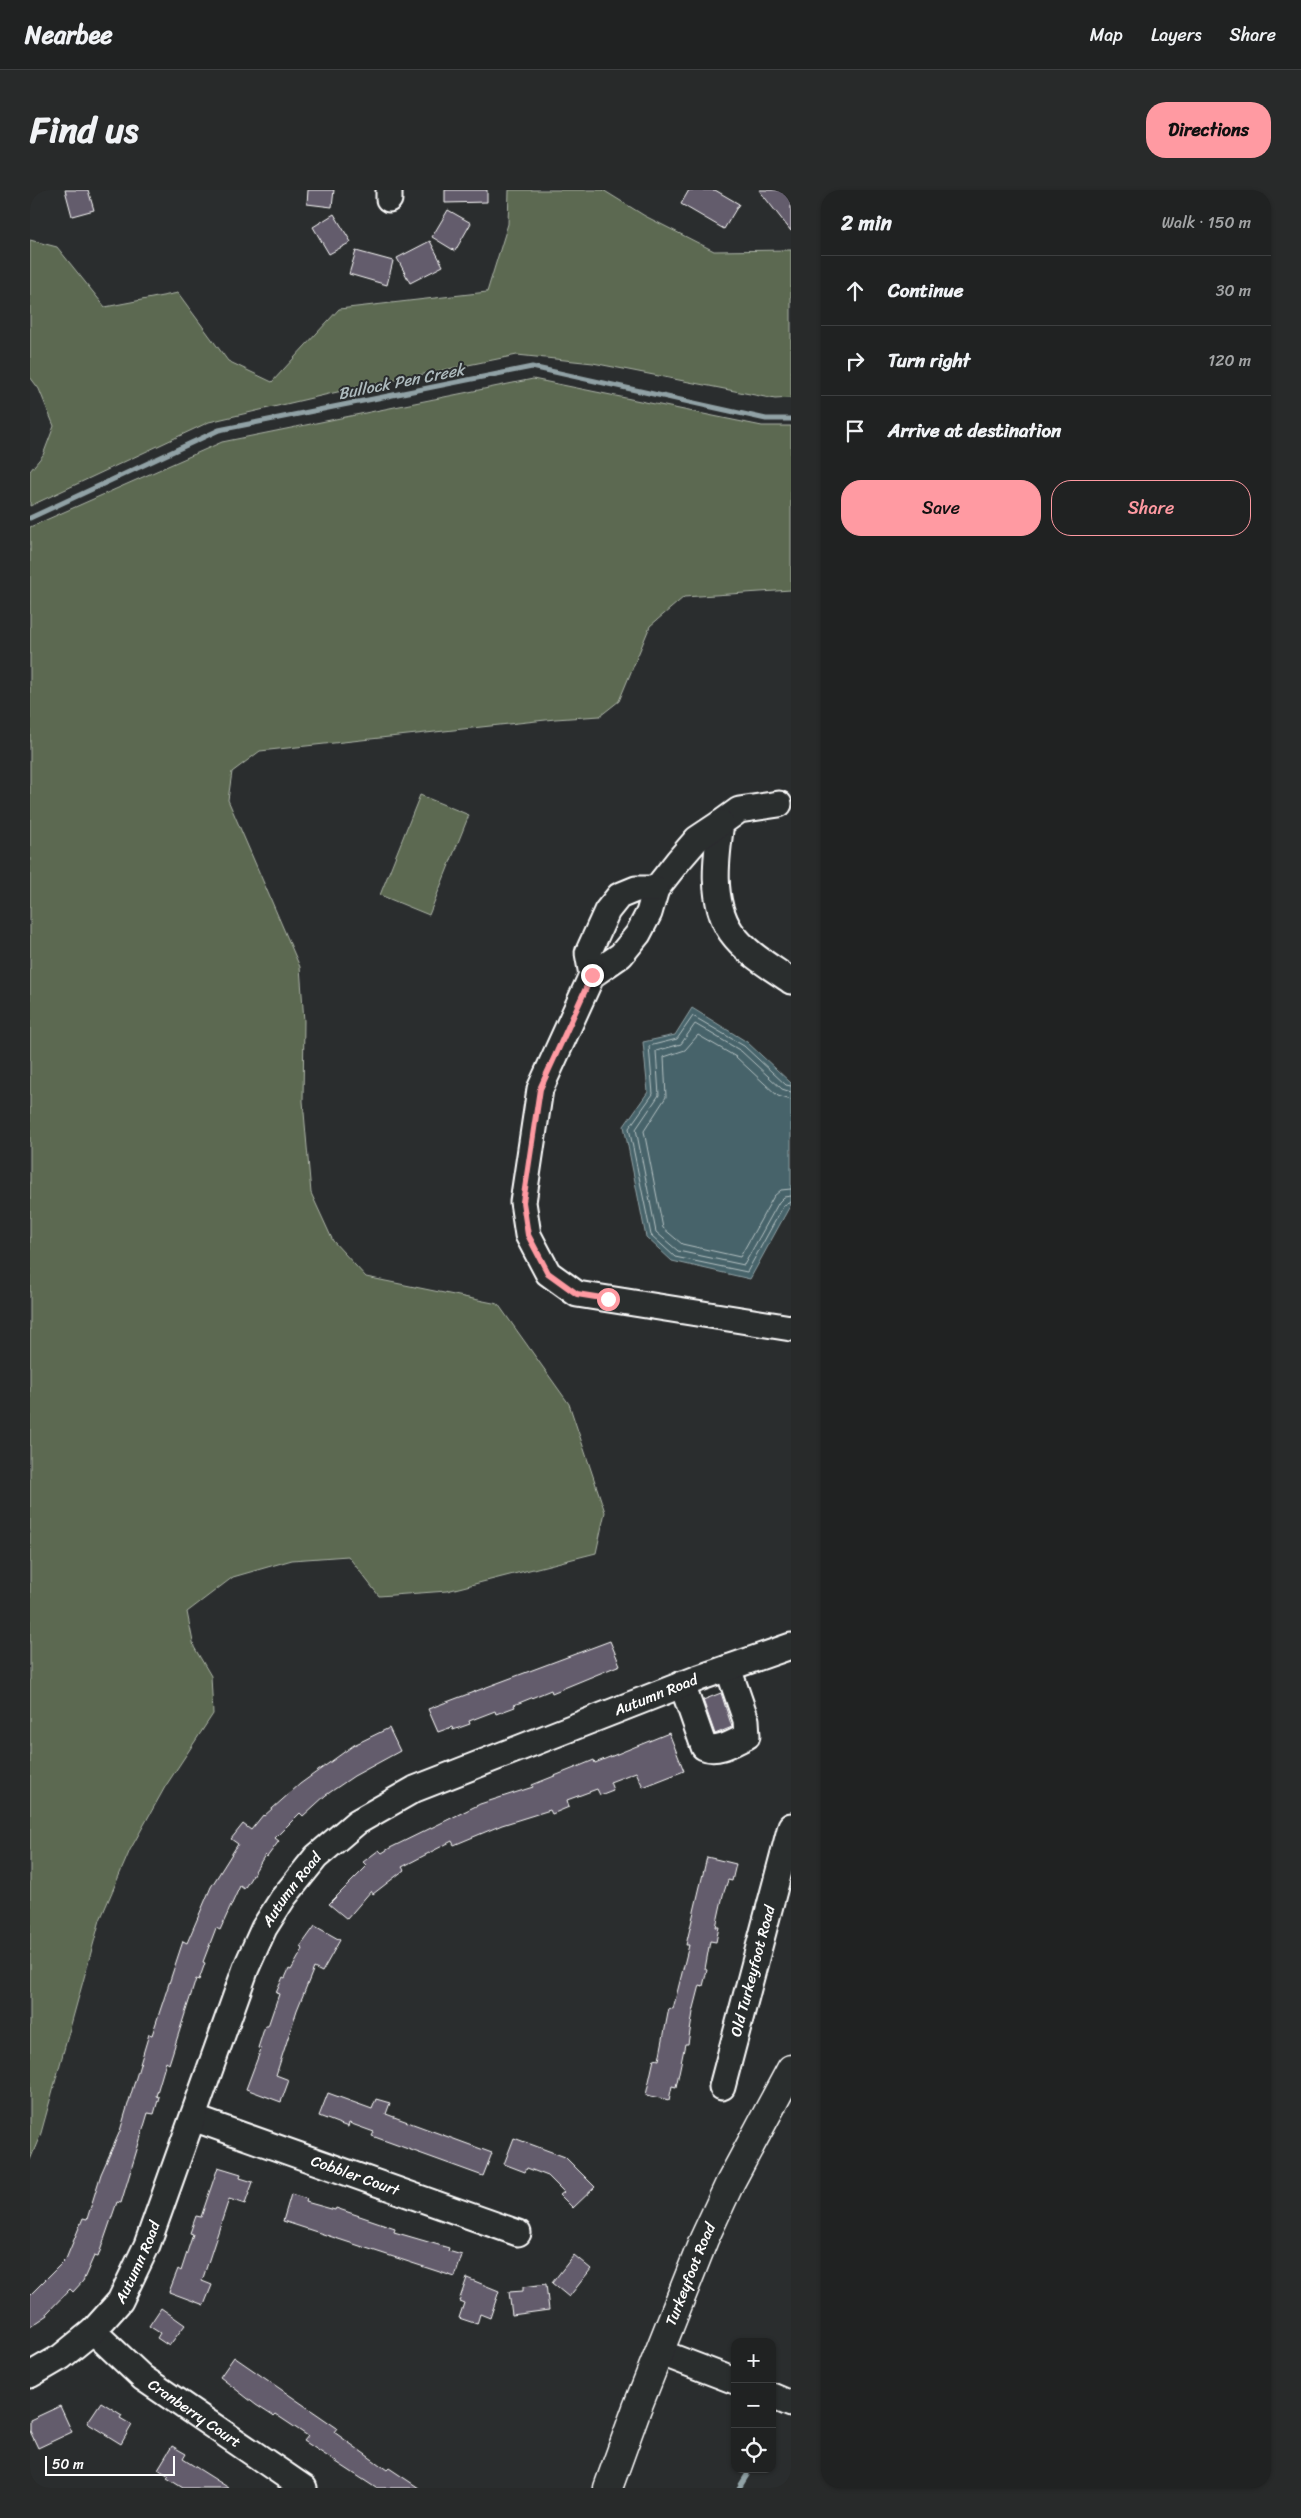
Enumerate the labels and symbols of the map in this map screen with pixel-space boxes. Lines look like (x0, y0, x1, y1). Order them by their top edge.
water label: Bullock Pen Creek (335, 355, 469, 408)
route end (581, 964, 604, 987)
route start (597, 1288, 620, 1311)
street label: Autumn Road (609, 1666, 703, 1723)
street label: Autumn Road (254, 1845, 329, 1933)
street label: Old Turkeyfoot Road (723, 1901, 783, 2039)
street label: Cobbler Court (307, 2148, 404, 2203)
street label: Autumn Road (107, 2217, 168, 2309)
street label: Turkeyfoot Road (658, 2217, 723, 2330)
street label: Cranberry Court (142, 2372, 247, 2455)
scale bar (45, 2453, 175, 2476)

